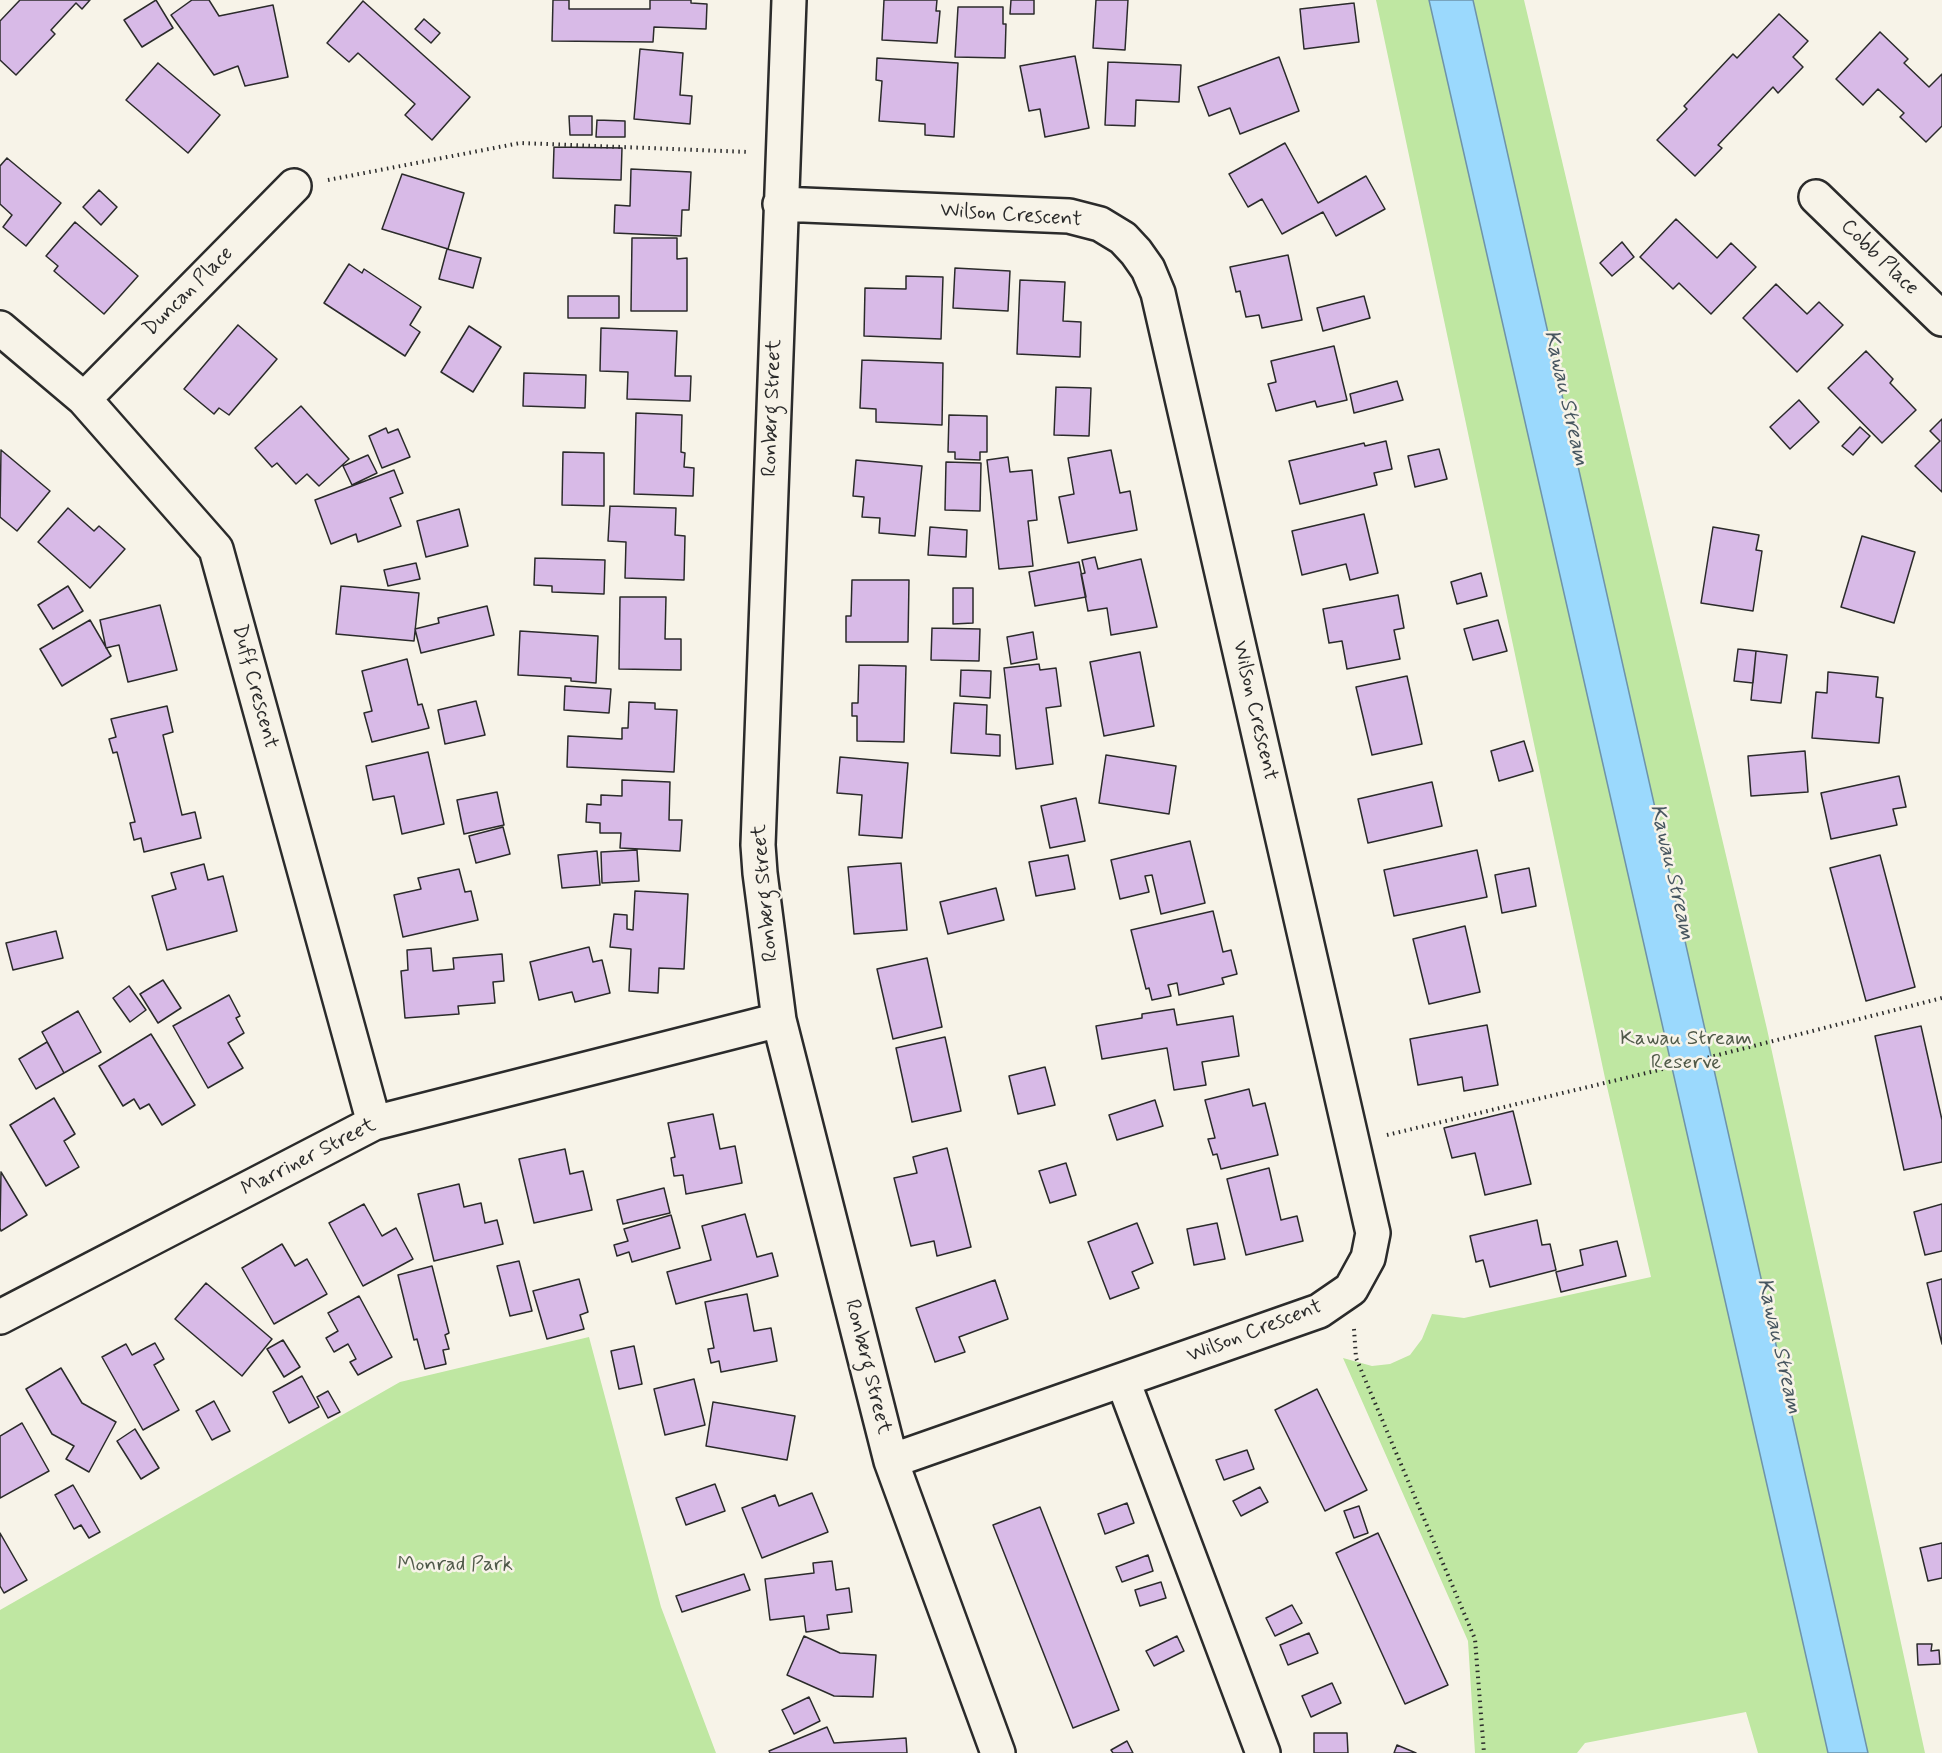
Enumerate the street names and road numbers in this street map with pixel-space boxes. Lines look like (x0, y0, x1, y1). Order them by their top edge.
street label: Wilson Crescent (939, 198, 1083, 234)
street label: Cobb Place (1835, 215, 1923, 301)
street label: Duncan Place (139, 242, 239, 342)
street label: Ronberg Street (758, 339, 788, 477)
street label: Duff Crescent (225, 622, 283, 752)
street label: Wilson Crescent (1226, 639, 1282, 783)
street label: Ronberg Street (747, 823, 785, 963)
street label: Marriner Street (238, 1113, 380, 1203)
street label: Wilson Crescent (1184, 1295, 1326, 1369)
street label: Ronberg Street (838, 1297, 896, 1437)

